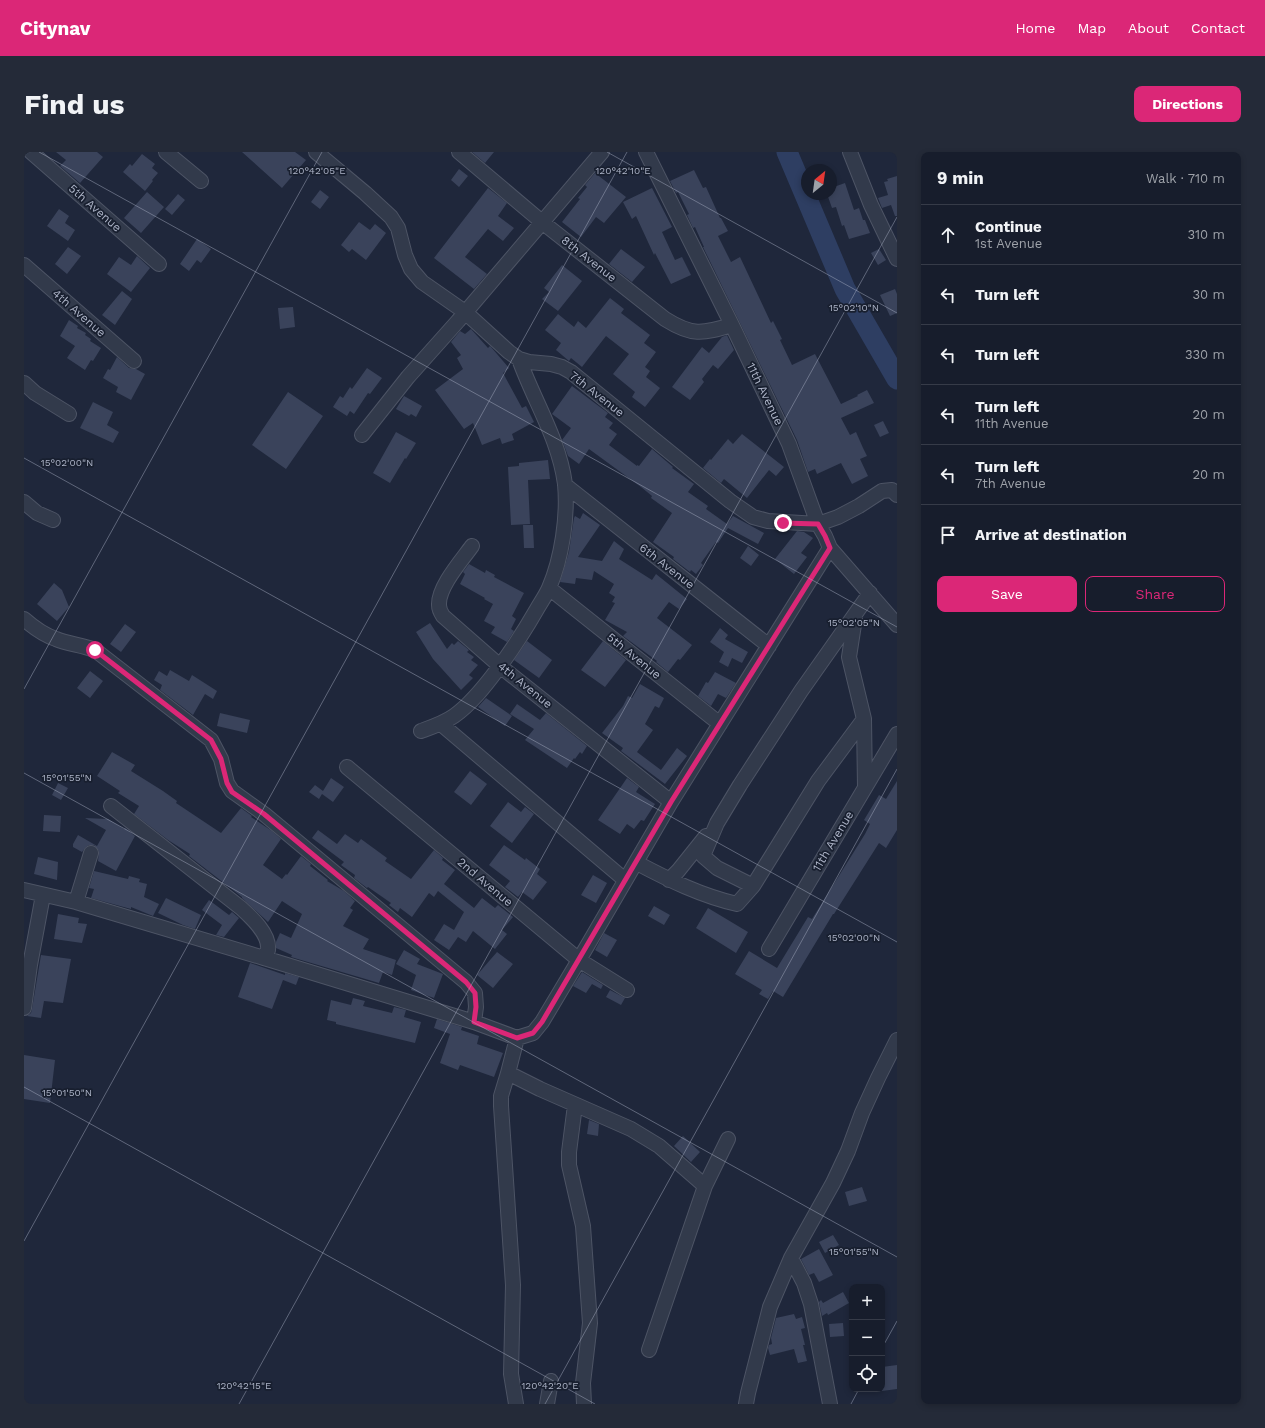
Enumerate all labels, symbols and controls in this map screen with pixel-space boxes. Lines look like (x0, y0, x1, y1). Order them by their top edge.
text: Citynav (20, 17, 91, 40)
text: Home (1015, 20, 1055, 36)
text: Map (1077, 20, 1106, 36)
text: About (1128, 20, 1169, 36)
text: Contact (1191, 20, 1245, 36)
button: Directions (1134, 86, 1241, 122)
text: Find us (24, 88, 124, 121)
north arrow (801, 164, 837, 200)
text: 120°42'05"E (288, 165, 346, 176)
text: 120°42'10"E (595, 165, 651, 176)
text: 9 min (937, 168, 984, 188)
text: Walk · 710 m (1146, 171, 1225, 186)
street label: 5th Avenue (66, 181, 124, 235)
text: Continue (975, 218, 1042, 236)
icon: ahead (937, 224, 959, 246)
text: 310 m (1187, 227, 1225, 242)
street label: 8th Avenue (559, 233, 619, 285)
text: 1st Avenue (975, 236, 1042, 251)
icon: left (937, 284, 959, 306)
street label: 4th Avenue (50, 286, 108, 340)
text: Turn left (975, 286, 1039, 304)
text: 30 m (1193, 287, 1225, 302)
text: 15°02'10"N (829, 302, 879, 313)
icon: left (937, 344, 959, 366)
text: Turn left (975, 346, 1039, 364)
text: 330 m (1185, 347, 1225, 362)
street label: 11th Avenue (744, 360, 786, 428)
street label: 7th Avenue (567, 368, 627, 420)
text: Turn left (975, 398, 1039, 416)
icon: left (937, 404, 959, 426)
text: 20 m (1193, 407, 1225, 422)
text: 11th Avenue (975, 416, 1049, 431)
text: 15°02'00"N (41, 457, 93, 468)
text: Turn left (975, 458, 1039, 476)
icon: left (937, 464, 959, 486)
text: 20 m (1193, 467, 1225, 482)
text: 7th Avenue (975, 476, 1046, 491)
route end (774, 514, 792, 532)
icon: arrive (937, 524, 959, 546)
text: Arrive at destination (975, 526, 1127, 544)
street label: 6th Avenue (637, 540, 697, 592)
button: Save (937, 576, 1077, 612)
button: Share (1085, 576, 1225, 612)
text: 15°02'05"N (828, 617, 880, 628)
street label: 5th Avenue (604, 630, 664, 682)
route start (86, 641, 104, 659)
street label: 4th Avenue (495, 659, 555, 711)
text: 15°01'55"N (42, 772, 92, 783)
street label: 11th Avenue (810, 808, 857, 874)
street label: 2nd Avenue (454, 855, 516, 909)
text: 15°02'00"N (828, 932, 880, 943)
text: 15°01'50"N (42, 1087, 92, 1098)
text: 15°01'55"N (829, 1246, 879, 1257)
map controls (849, 1284, 885, 1392)
button: + (849, 1284, 885, 1320)
button: − (849, 1320, 885, 1356)
button: locate (849, 1356, 885, 1392)
text: 120°42'15"E (217, 1380, 271, 1391)
text: 120°42'20"E (521, 1380, 579, 1391)

